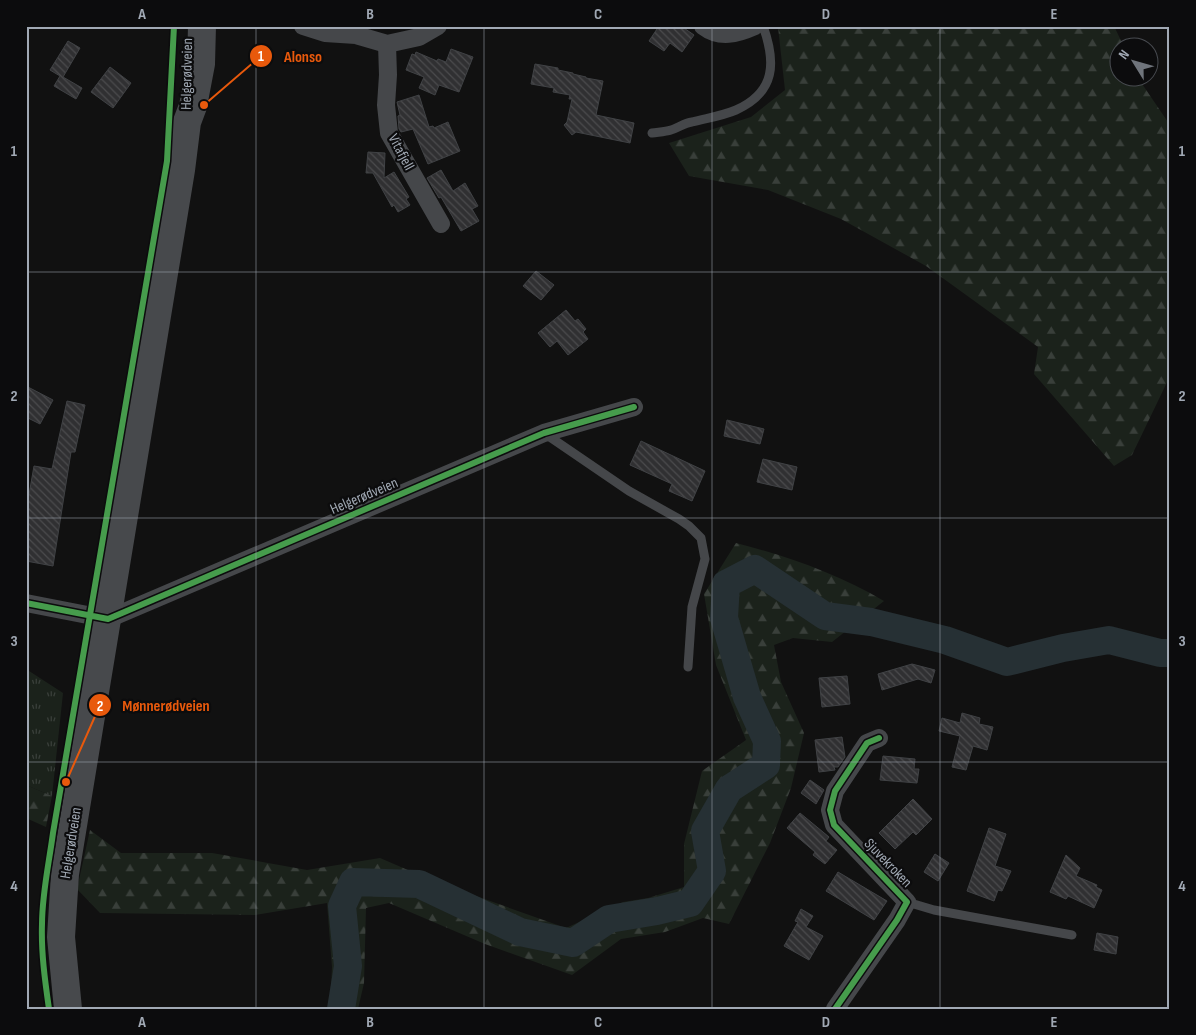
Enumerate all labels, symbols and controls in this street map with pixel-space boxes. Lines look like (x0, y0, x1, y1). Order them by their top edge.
text: A (137, 5, 146, 24)
text: B (366, 5, 374, 24)
text: C (594, 5, 602, 24)
text: D (822, 5, 830, 24)
text: E (1051, 5, 1058, 24)
street label: Helgerødveien (177, 38, 197, 110)
north arrow (1108, 38, 1158, 88)
callout: Alonso (248, 41, 332, 72)
text: N (1115, 46, 1133, 63)
text: 1 (258, 47, 264, 66)
text: Alonso (283, 48, 322, 67)
street label: Vitafjell (384, 131, 418, 173)
text: 1 (11, 142, 18, 161)
text: 1 (1179, 142, 1186, 161)
text: 2 (10, 387, 18, 406)
text: 2 (1178, 387, 1186, 406)
street label: Helgerødveien (327, 473, 401, 519)
text: 3 (10, 632, 18, 651)
text: 3 (1178, 632, 1186, 651)
callout: Mønnerødveien (87, 690, 220, 721)
text: 2 (97, 697, 103, 716)
text: Mønnerødveien (122, 697, 210, 716)
street label: Helgerødveien (56, 806, 86, 880)
street label: Sjuvekroken (860, 834, 916, 892)
text: 4 (10, 877, 18, 896)
text: 4 (1178, 877, 1186, 896)
text: A (137, 1013, 146, 1032)
text: B (366, 1013, 374, 1032)
text: C (594, 1013, 602, 1032)
text: D (822, 1013, 830, 1032)
text: E (1051, 1013, 1058, 1032)

